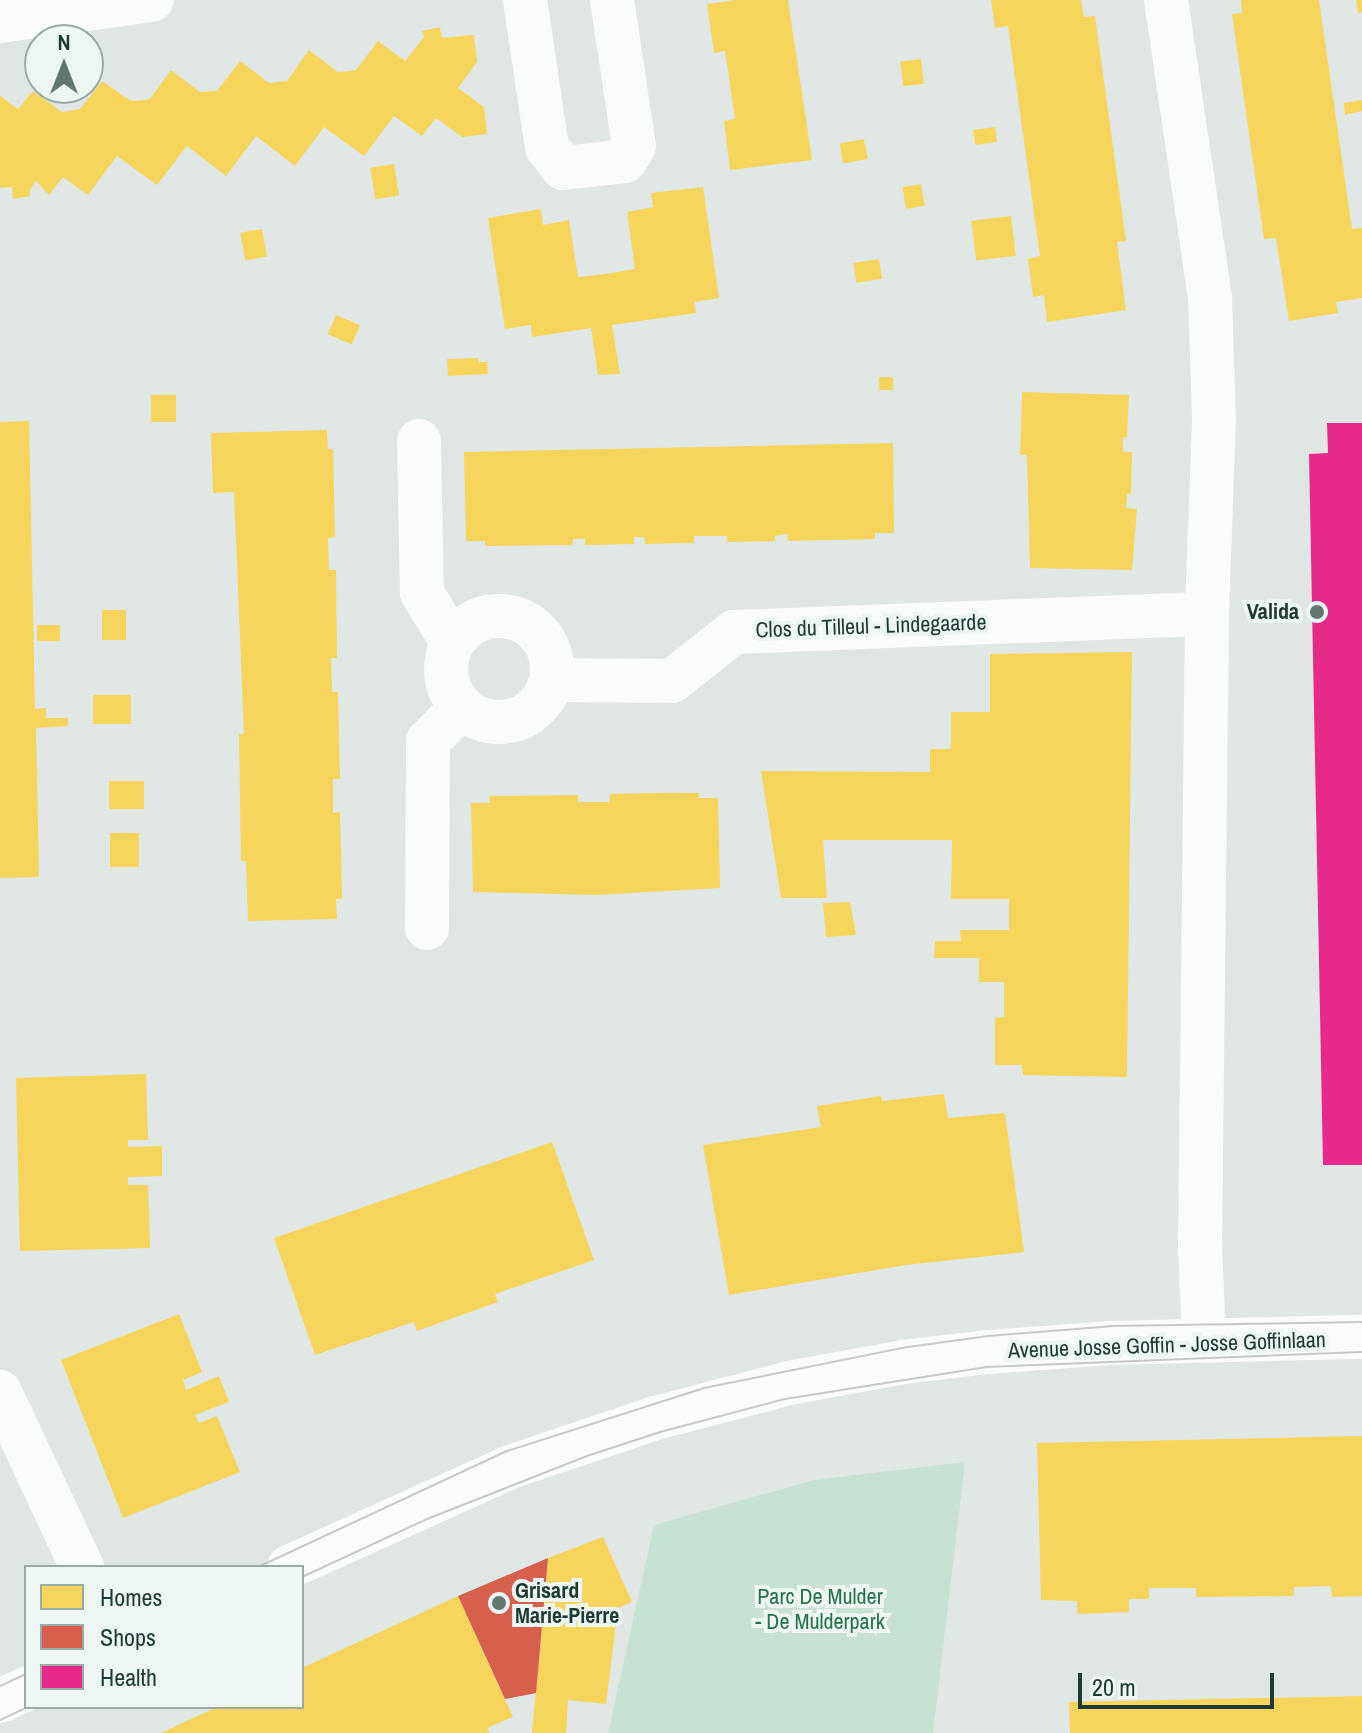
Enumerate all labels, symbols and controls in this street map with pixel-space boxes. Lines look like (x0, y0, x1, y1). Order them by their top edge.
north arrow (24, 24, 104, 104)
text: N (57, 27, 71, 57)
place label: Valida (1247, 599, 1299, 625)
marker: Valida (1306, 601, 1328, 623)
street label: Clos du Tilleul - Lindegaarde (755, 609, 987, 643)
street label: Avenue Josse Goffin - Josse Goffinlaan (1008, 1326, 1326, 1364)
legend (24, 1565, 304, 1709)
place label: Grisard Marie-Pierre (515, 1577, 619, 1628)
text: Homes (100, 1581, 162, 1613)
park label: Parc De Mulder - De Mulderpark (755, 1583, 885, 1634)
marker: Grisard Marie-Pierre (490, 1594, 508, 1612)
text: Shops (100, 1621, 156, 1653)
scale bar (1082, 1657, 1278, 1707)
text: Health (100, 1661, 157, 1693)
text: 20 m (1092, 1671, 1136, 1703)

